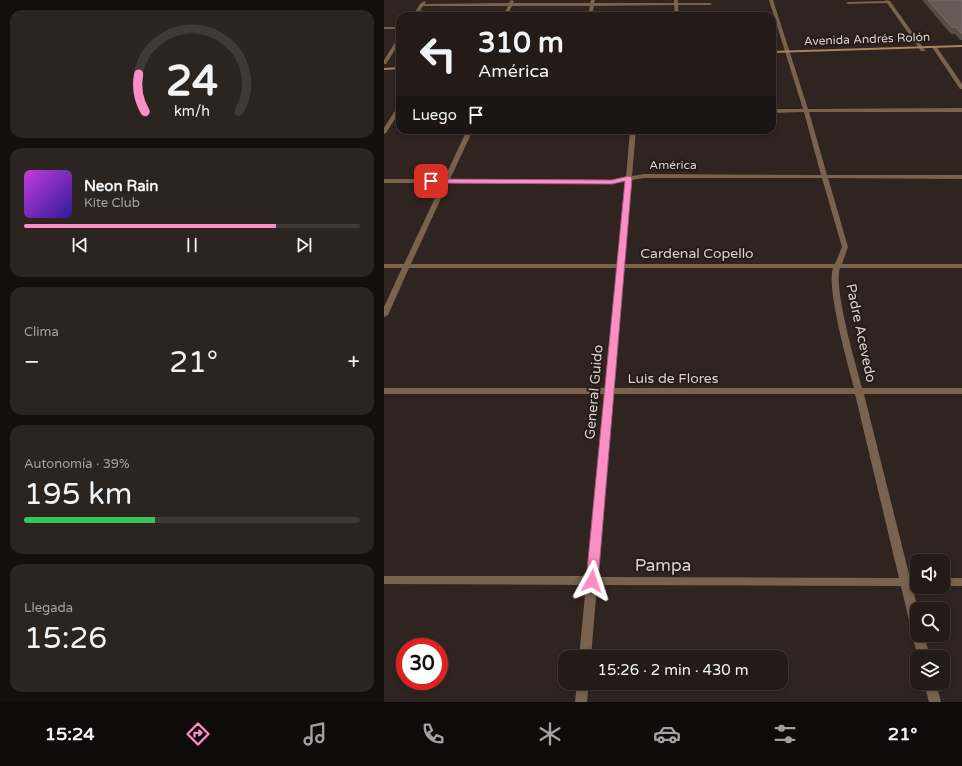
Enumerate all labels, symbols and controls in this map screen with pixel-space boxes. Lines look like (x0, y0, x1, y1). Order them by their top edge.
text: 310 m (478, 26, 564, 60)
icon: left (412, 28, 464, 80)
street label: Avenida Andrés Rolón (803, 30, 931, 48)
text: 24 (166, 57, 218, 107)
text: América (478, 60, 549, 82)
text: km/h (174, 103, 210, 120)
icon: arrive (465, 104, 487, 126)
text: Luego (412, 106, 457, 124)
street label: América (649, 158, 697, 172)
pin (414, 164, 448, 198)
icon: arrive (420, 170, 442, 192)
text: Neon Rain (84, 177, 158, 195)
text: Kite Club (84, 195, 140, 211)
icon: previous (69, 234, 91, 256)
icon: pause (181, 234, 203, 256)
icon: next (293, 234, 315, 256)
street label: Cardenal Copello (640, 245, 754, 262)
street label: Padre Acevedo (842, 282, 880, 384)
text: Clima (24, 324, 59, 340)
text: 21° (169, 344, 218, 381)
street label: General Guido (581, 344, 607, 440)
text: − (24, 349, 40, 375)
text: + (348, 349, 360, 375)
street label: Luis de Flores (627, 370, 719, 387)
text: Autonomía · 39% (24, 456, 130, 472)
text: 195 km (24, 476, 132, 513)
map controls (910, 554, 950, 690)
button: sound (910, 554, 950, 594)
street label: Pampa (635, 555, 691, 576)
position arrow (571, 560, 613, 602)
text: Llegada (24, 600, 73, 616)
button: search (910, 602, 950, 642)
text: 15:26 (24, 620, 107, 657)
speed limit sign: 30 (396, 638, 448, 690)
button: layers (910, 650, 950, 690)
text: 15:26 · 2 min · 430 m (598, 661, 748, 679)
icon: directions (184, 720, 212, 748)
icon: music (301, 720, 329, 748)
icon: phone (419, 720, 447, 748)
icon: climate (536, 720, 564, 748)
icon: car (653, 720, 681, 748)
icon: filters (771, 720, 799, 748)
text: 15:24 (45, 723, 95, 745)
text: 21° (888, 723, 917, 745)

